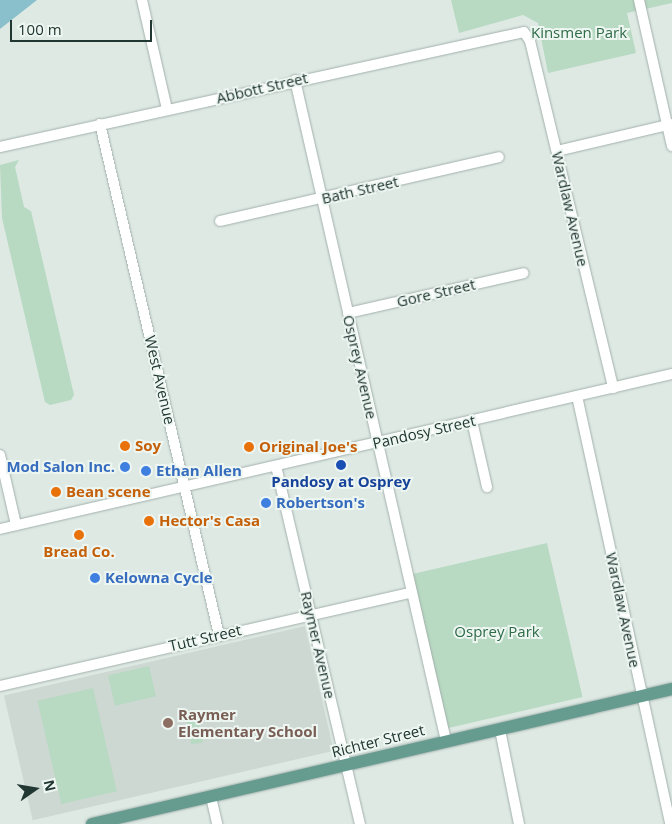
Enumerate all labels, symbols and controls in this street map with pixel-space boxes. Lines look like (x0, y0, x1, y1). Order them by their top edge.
scale bar (12, 10, 155, 42)
text: 100 m (18, 19, 62, 39)
park label: Kinsmen Park (531, 24, 627, 42)
street label: Abbott Street (214, 69, 310, 107)
street label: Wardlaw Avenue (548, 150, 592, 268)
street label: Bath Street (320, 172, 400, 208)
street label: Gore Street (395, 275, 477, 311)
street label: Osprey Avenue (339, 313, 381, 421)
street label: West Avenue (141, 334, 179, 426)
street label: Pandosy Street (371, 411, 477, 453)
place label: Soy (135, 437, 161, 455)
place label: Original Joe's (259, 438, 357, 456)
marker: Soy (119, 440, 131, 452)
marker: Original Joe's (243, 441, 255, 453)
place label: Mod Salon Inc. (6, 458, 115, 476)
marker: Pandosy at Osprey (335, 459, 347, 471)
marker: Mod Salon Inc. (119, 461, 131, 473)
place label: Ethan Allen (156, 462, 242, 480)
marker: Ethan Allen (140, 465, 152, 477)
place label: Pandosy at Osprey (271, 473, 411, 491)
place label: Bean scene (66, 483, 151, 501)
marker: Bean scene (50, 486, 62, 498)
place label: Robertson's (276, 494, 365, 512)
marker: Robertson's (260, 497, 272, 509)
place label: Hector's Casa (159, 512, 260, 530)
marker: Hector's Casa (143, 515, 155, 527)
marker: Bread Co. (73, 529, 85, 541)
place label: Bread Co. (43, 543, 115, 561)
street label: Wardlaw Avenue (602, 551, 644, 669)
place label: Kelowna Cycle (105, 569, 213, 587)
marker: Kelowna Cycle (89, 572, 101, 584)
street label: Raymer Avenue (297, 590, 339, 700)
street label: Tutt Street (167, 621, 243, 655)
park label: Osprey Park (454, 623, 540, 641)
place label: Raymer Elementary School (178, 705, 317, 740)
marker: Raymer Elementary School (162, 717, 174, 729)
street label: Richter Street (330, 721, 426, 761)
north arrow (10, 764, 60, 814)
text: N (40, 778, 61, 793)

